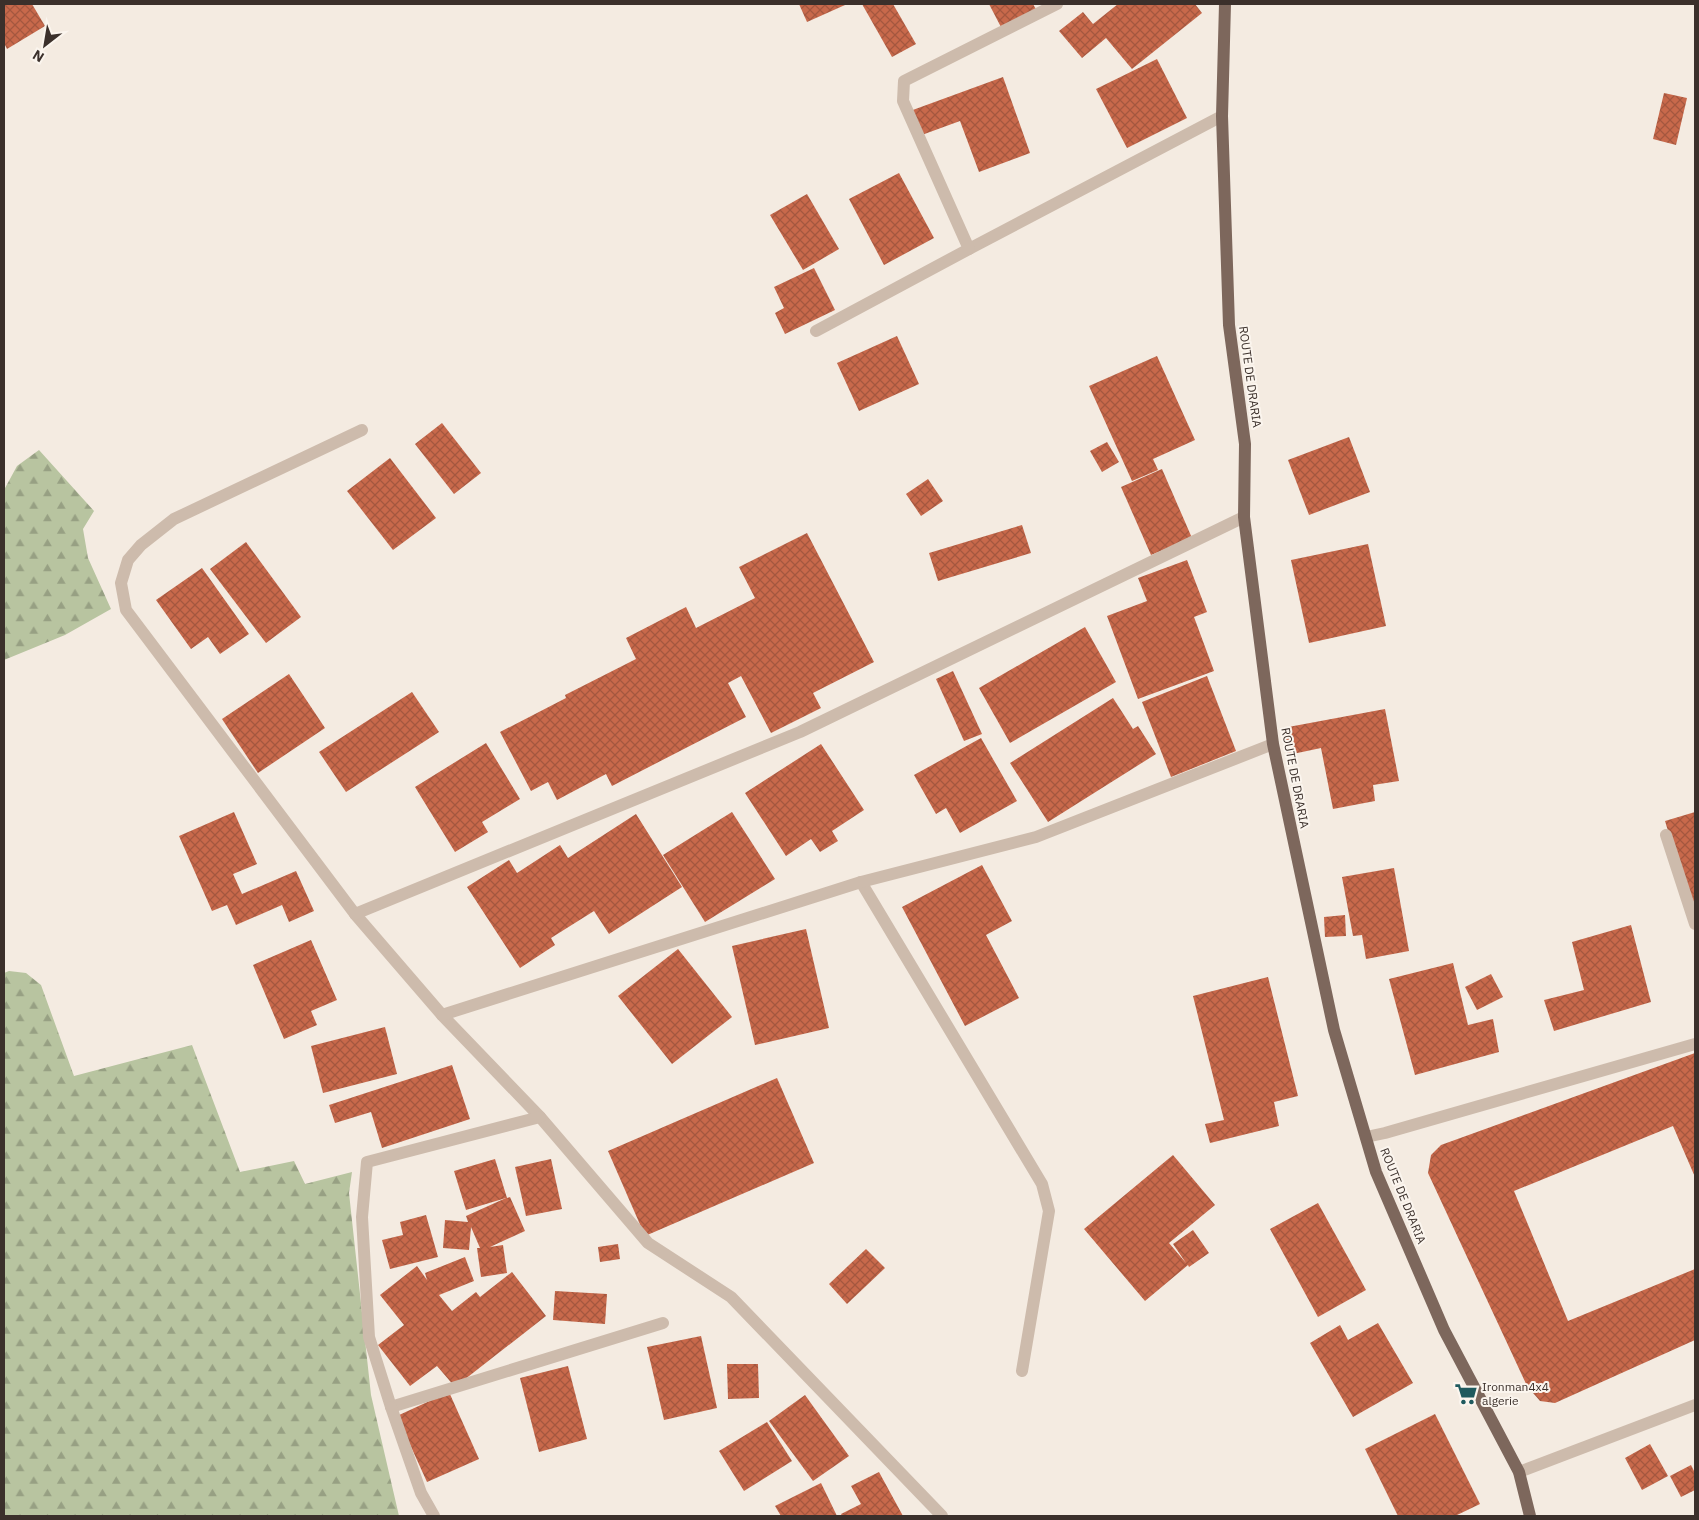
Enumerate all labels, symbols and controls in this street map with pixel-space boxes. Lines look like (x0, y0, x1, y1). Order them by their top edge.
north arrow (20, 20, 70, 70)
text: N (29, 46, 47, 66)
street label: ROUTE DE DRARIA (1236, 325, 1265, 429)
street label: ROUTE DE DRARIA (1278, 726, 1313, 830)
street label: ROUTE DE DRARIA (1377, 1146, 1430, 1246)
place label: Ironman4x4 algerie (1482, 1379, 1549, 1408)
supermarket icon: Ironman4x4 algerie (1453, 1381, 1479, 1407)

